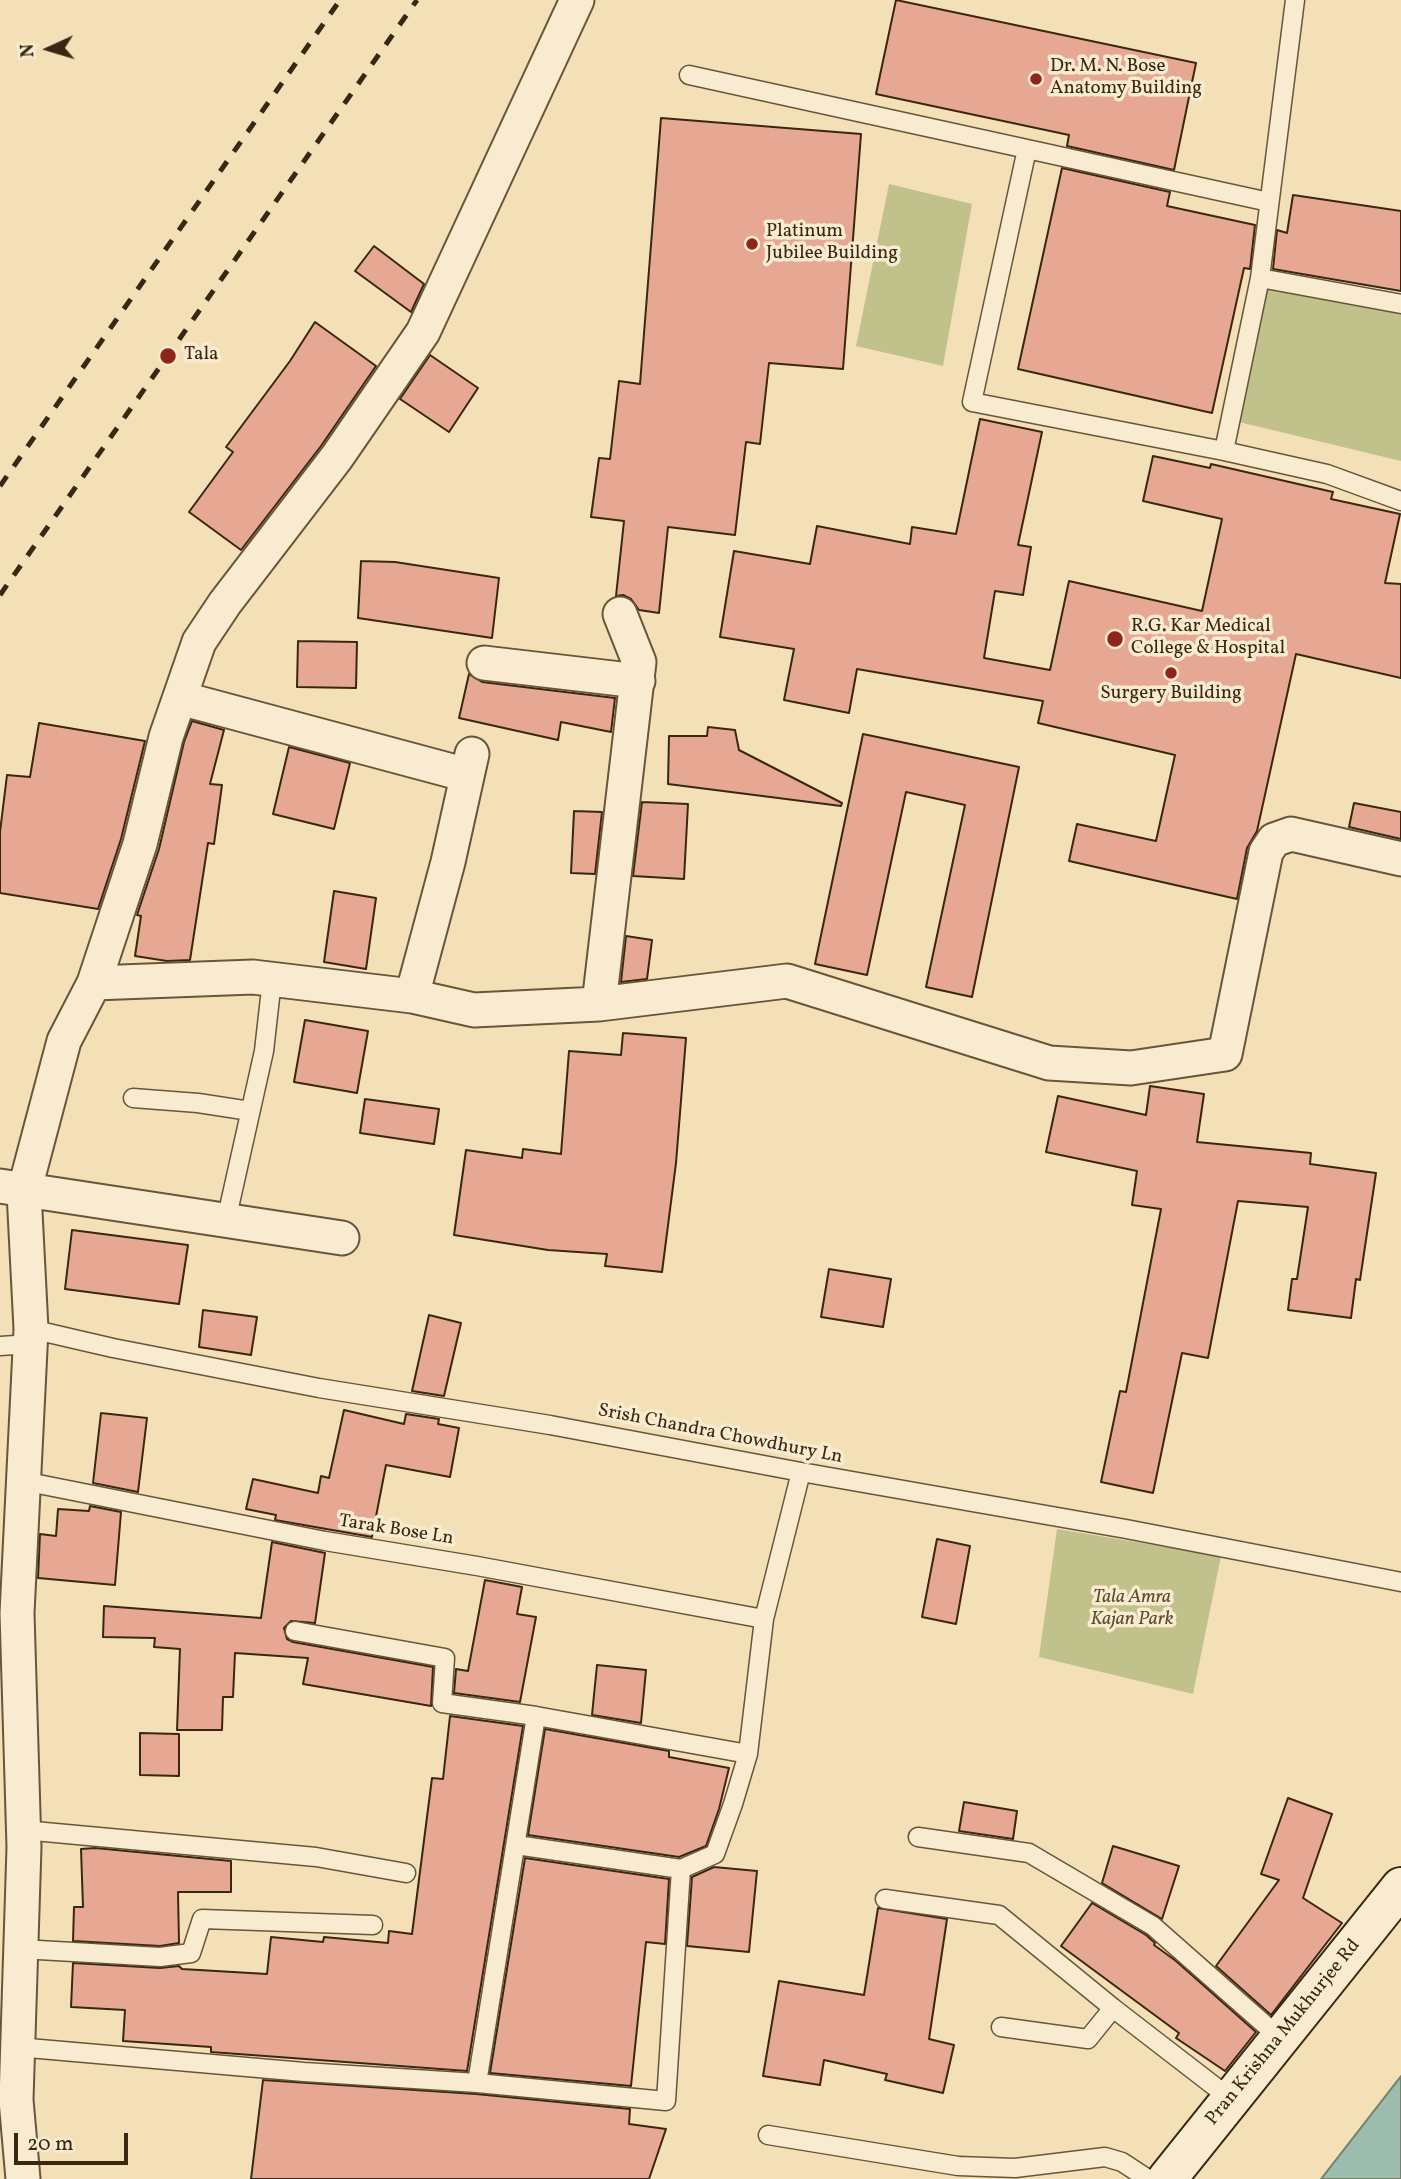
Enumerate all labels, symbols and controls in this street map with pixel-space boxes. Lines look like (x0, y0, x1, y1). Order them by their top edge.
north arrow (14, 14, 84, 84)
text: N (15, 43, 42, 58)
place label: Dr. M. N. Bose Anatomy Building (1050, 57, 1202, 101)
marker: Dr. M. N. Bose Anatomy Building (1028, 71, 1044, 87)
place label: Platinum Jubilee Building (766, 222, 898, 266)
marker: Platinum Jubilee Building (744, 236, 760, 252)
place label: Tala (184, 345, 219, 367)
marker: Tala (158, 346, 178, 366)
place label: R.G. Kar Medical College & Hospital (1131, 617, 1285, 661)
marker: R.G. Kar Medical College & Hospital (1105, 629, 1125, 649)
marker: Surgery Building (1163, 665, 1179, 681)
place label: Surgery Building (1100, 684, 1242, 706)
street label: Srish Chandra Chowdhury Ln (596, 1400, 844, 1470)
street label: Tarak Bose Ln (337, 1511, 455, 1551)
park label: Tala Amra Kajan Park (1090, 1588, 1174, 1632)
street label: Pran Krishna Mukhurjee Rd (1202, 1935, 1366, 2131)
scale bar (18, 2120, 131, 2164)
text: 20 m (27, 2130, 73, 2159)

